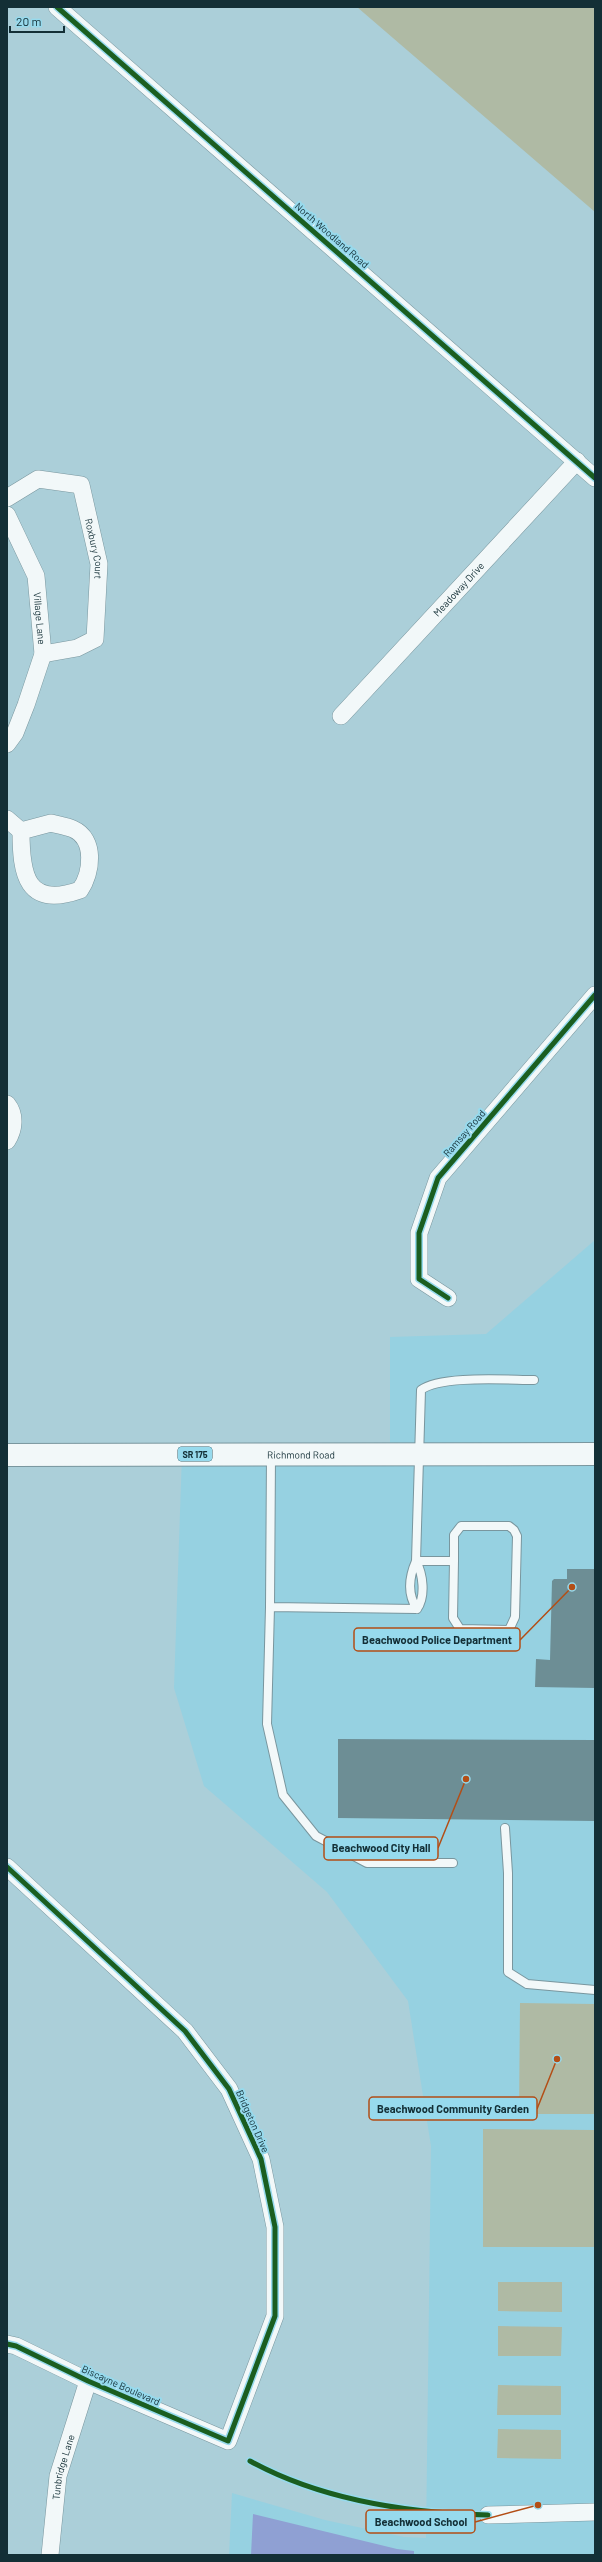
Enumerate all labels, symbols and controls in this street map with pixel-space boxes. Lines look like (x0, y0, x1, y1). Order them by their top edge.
scale bar (10, 8, 64, 34)
text: 20 m (16, 14, 42, 28)
street label: North Woodland Road (293, 200, 371, 270)
street label: Roxbury Court (83, 517, 105, 580)
street label: Meadoway Drive (431, 559, 486, 619)
street label: Village Lane (31, 592, 48, 645)
street label: Ramsay Road (440, 1107, 488, 1159)
road number: SR 175 (178, 1447, 212, 1461)
street label: Richmond Road (267, 1448, 335, 1461)
callout: Beachwood Police Department (354, 1628, 520, 1651)
text: Beachwood Police Department (362, 1633, 512, 1646)
callout: Beachwood City Hall (324, 1837, 438, 1860)
text: Beachwood City Hall (332, 1841, 431, 1854)
street label: Bridgeton Drive (234, 2088, 272, 2154)
callout: Beachwood Community Garden (369, 2097, 537, 2120)
text: Beachwood Community Garden (377, 2102, 529, 2115)
street label: Biscayne Boulevard (80, 2362, 162, 2408)
street label: Tunbridge Lane (50, 2433, 77, 2501)
callout: Beachwood School (366, 2510, 475, 2533)
text: Beachwood School (375, 2515, 468, 2528)

